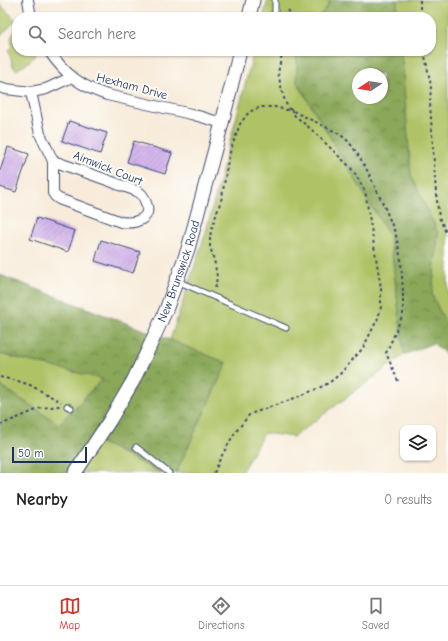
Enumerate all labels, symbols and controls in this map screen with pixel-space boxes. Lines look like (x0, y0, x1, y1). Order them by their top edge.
search box (12, 12, 436, 56)
icon: search (26, 23, 48, 45)
text: Search here (58, 25, 136, 43)
north arrow (352, 68, 388, 104)
street label: Hexham Drive (95, 70, 169, 102)
street label: Aimwick Court (71, 148, 145, 188)
street label: New Brunswick Road (155, 219, 202, 324)
map controls (400, 425, 436, 461)
button: layers (400, 425, 436, 461)
scale bar (12, 445, 87, 464)
text: 50 m (18, 447, 43, 460)
text: Nearby (16, 490, 67, 509)
text: 0 results (384, 492, 432, 507)
tab: Map (59, 595, 81, 632)
tab: Directions (198, 595, 245, 632)
tab: Saved (362, 595, 389, 632)

